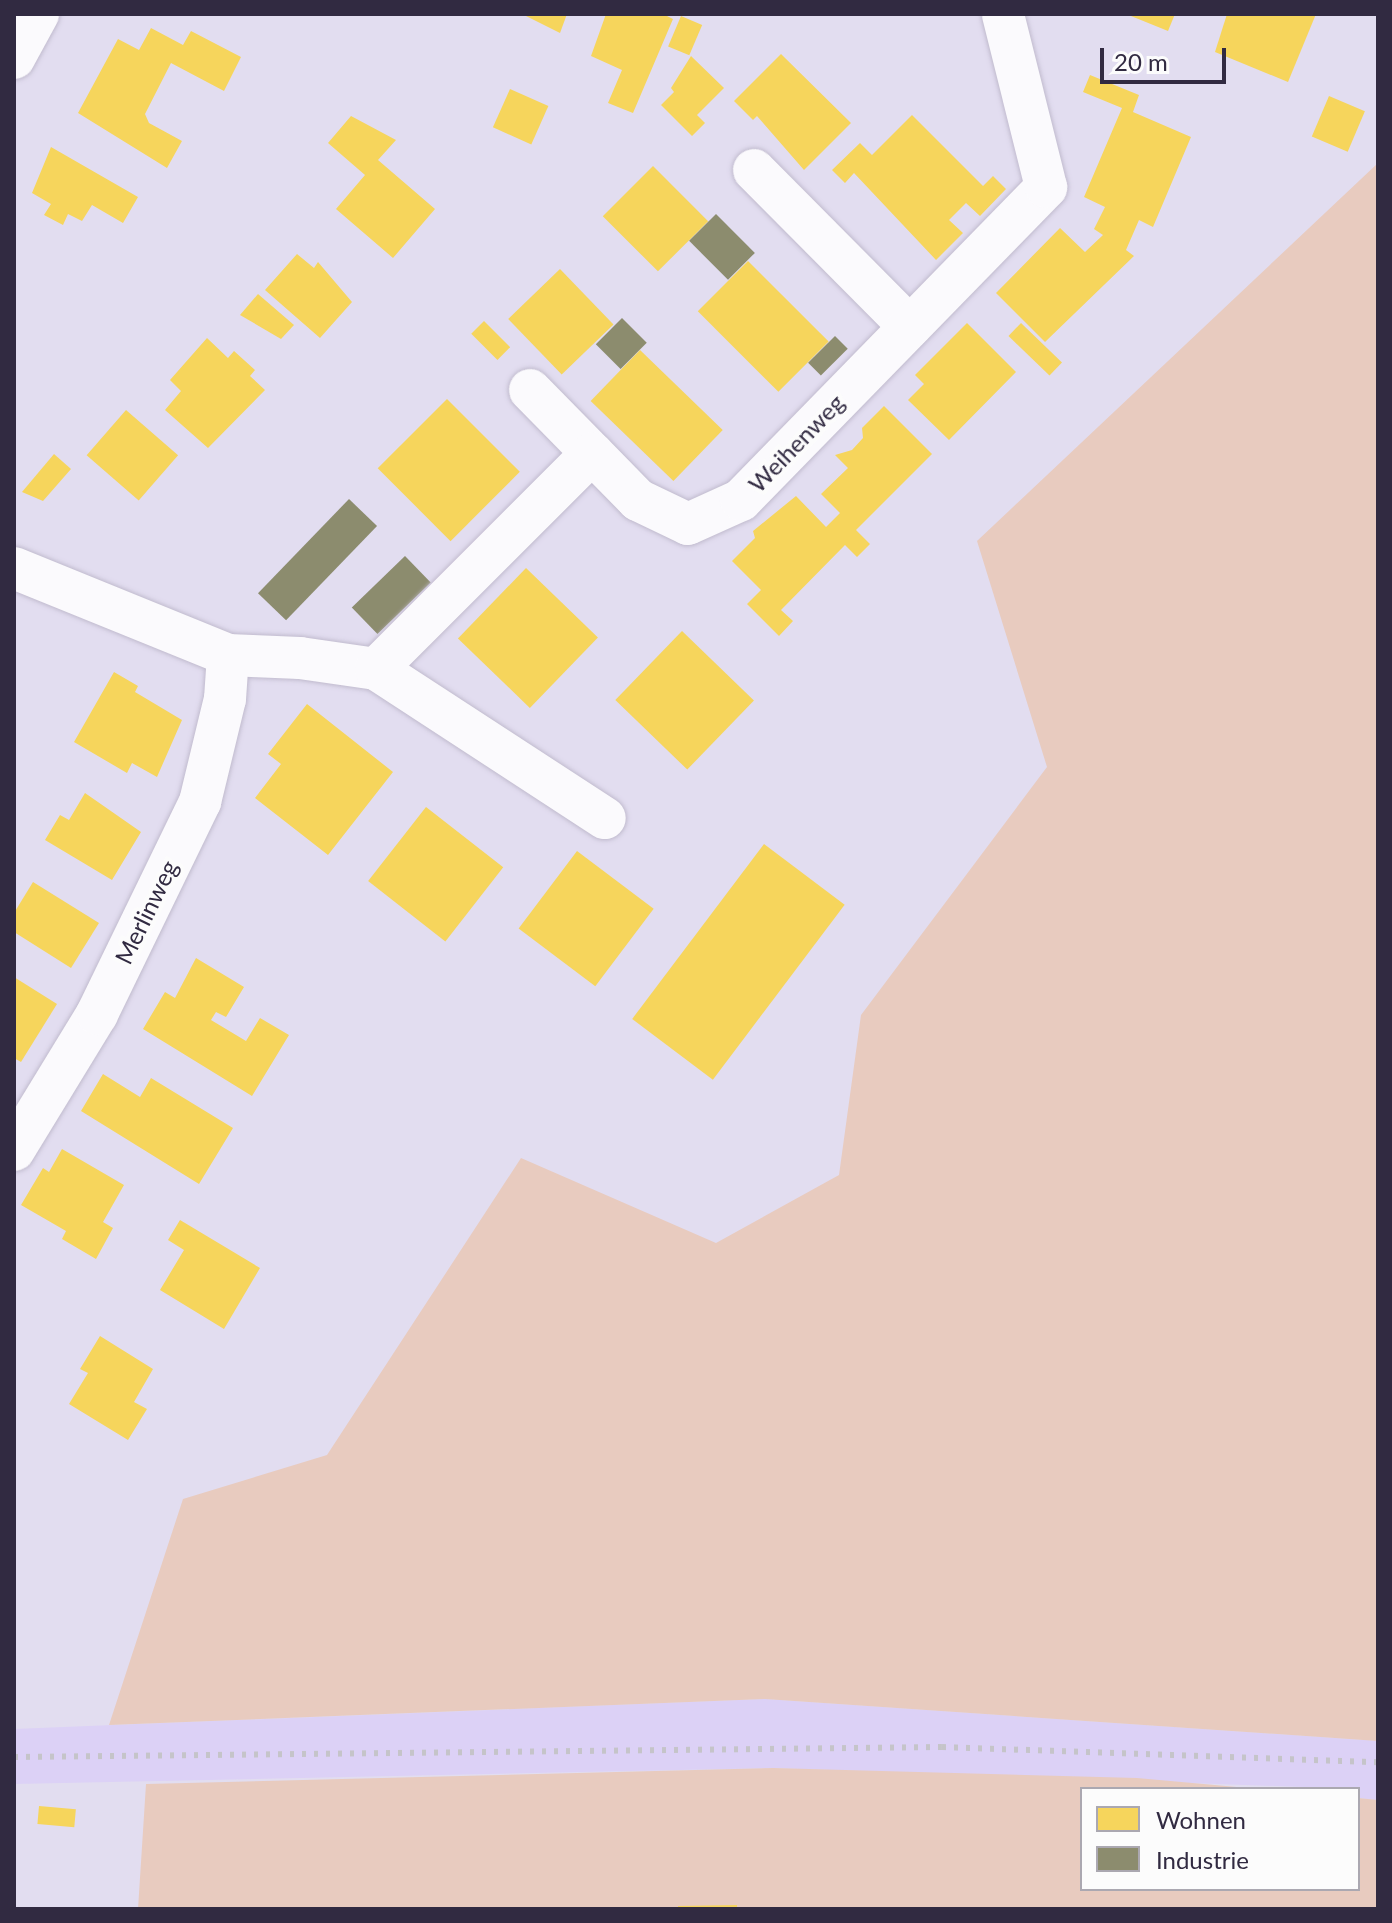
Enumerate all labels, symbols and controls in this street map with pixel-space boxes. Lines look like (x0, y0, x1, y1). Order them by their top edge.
scale bar (1104, 32, 1230, 82)
text: 20 m (1114, 47, 1168, 76)
street label: Weihenweg (742, 388, 850, 498)
street label: Merlinweg (109, 855, 183, 969)
legend (1080, 1787, 1360, 1891)
text: Wohnen (1156, 1805, 1246, 1834)
text: Industrie (1156, 1845, 1249, 1874)

